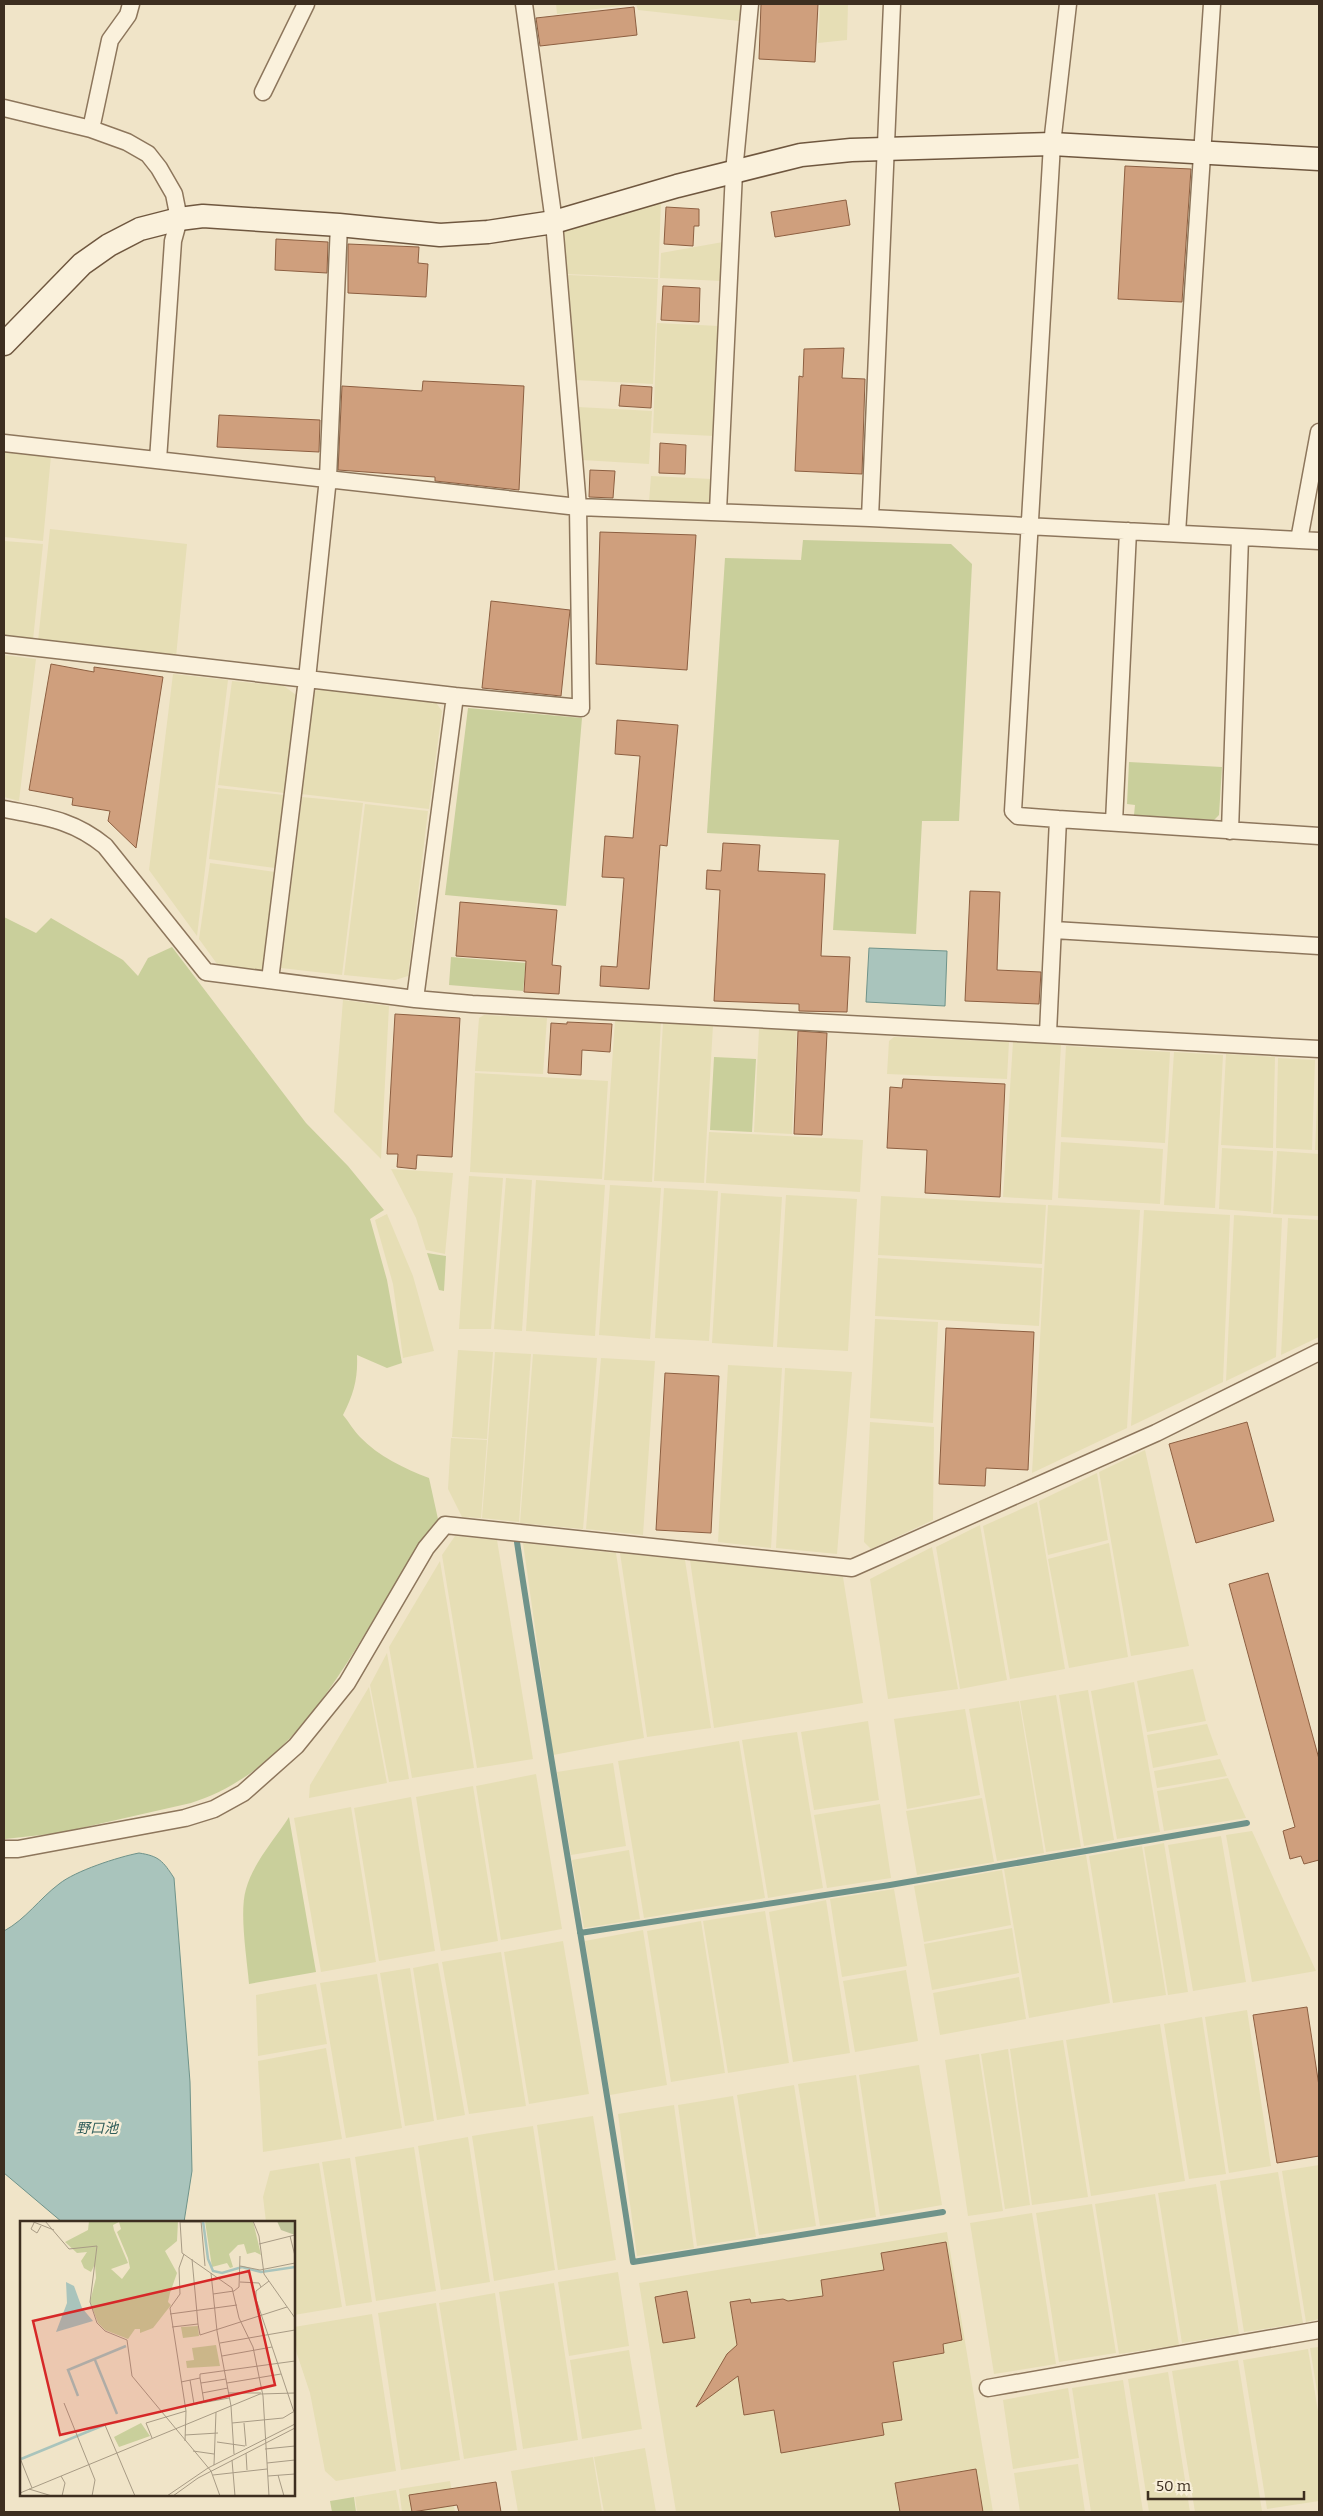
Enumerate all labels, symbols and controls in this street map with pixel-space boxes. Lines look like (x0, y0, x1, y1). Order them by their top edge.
water label: 野口池 (76, 2120, 120, 2137)
inset map (20, 2221, 295, 2496)
scale bar (1148, 2468, 1304, 2500)
text: 50 m (1156, 2477, 1192, 2495)

